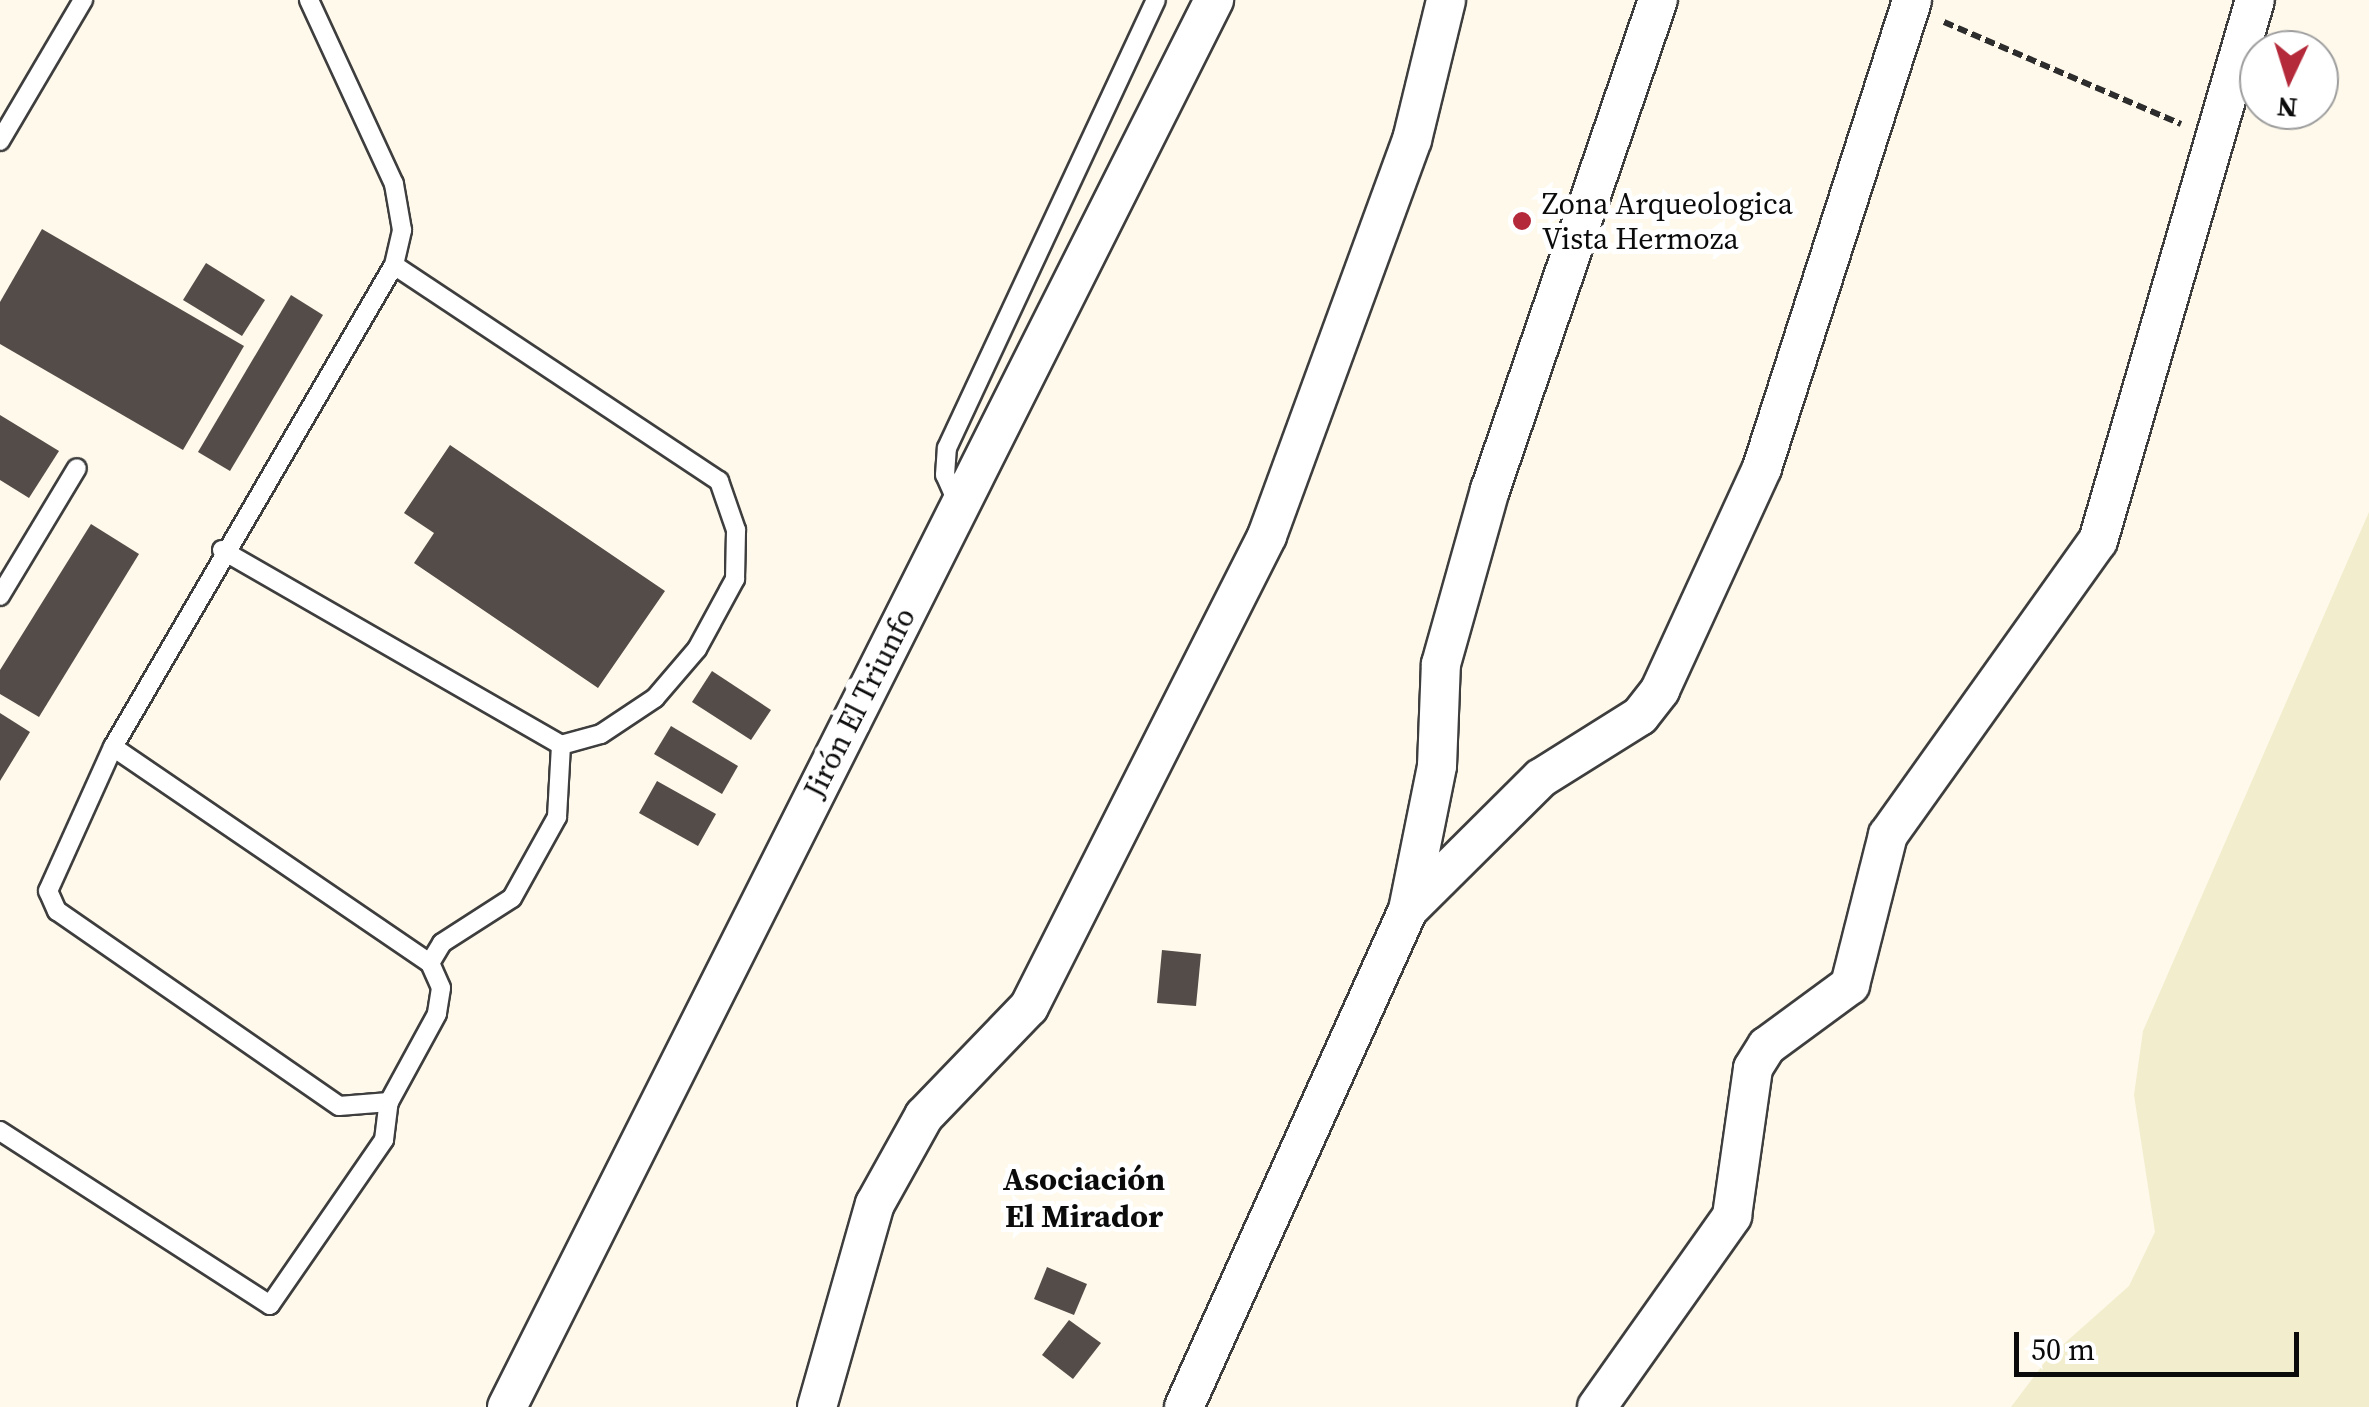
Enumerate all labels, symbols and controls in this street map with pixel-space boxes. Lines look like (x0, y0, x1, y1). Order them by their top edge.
north arrow (2239, 30, 2339, 130)
text: N (2276, 88, 2299, 128)
place label: Zona Arqueologica Vista Hermoza (1542, 186, 1793, 256)
marker: Zona Arqueologica Vista Hermoza (1511, 210, 1533, 232)
street label: Jirón El Triunfo (797, 602, 923, 804)
district label: Asociación El Mirador (1003, 1161, 1165, 1236)
scale bar (2019, 1312, 2304, 1374)
text: 50 m (2031, 1329, 2095, 1370)

